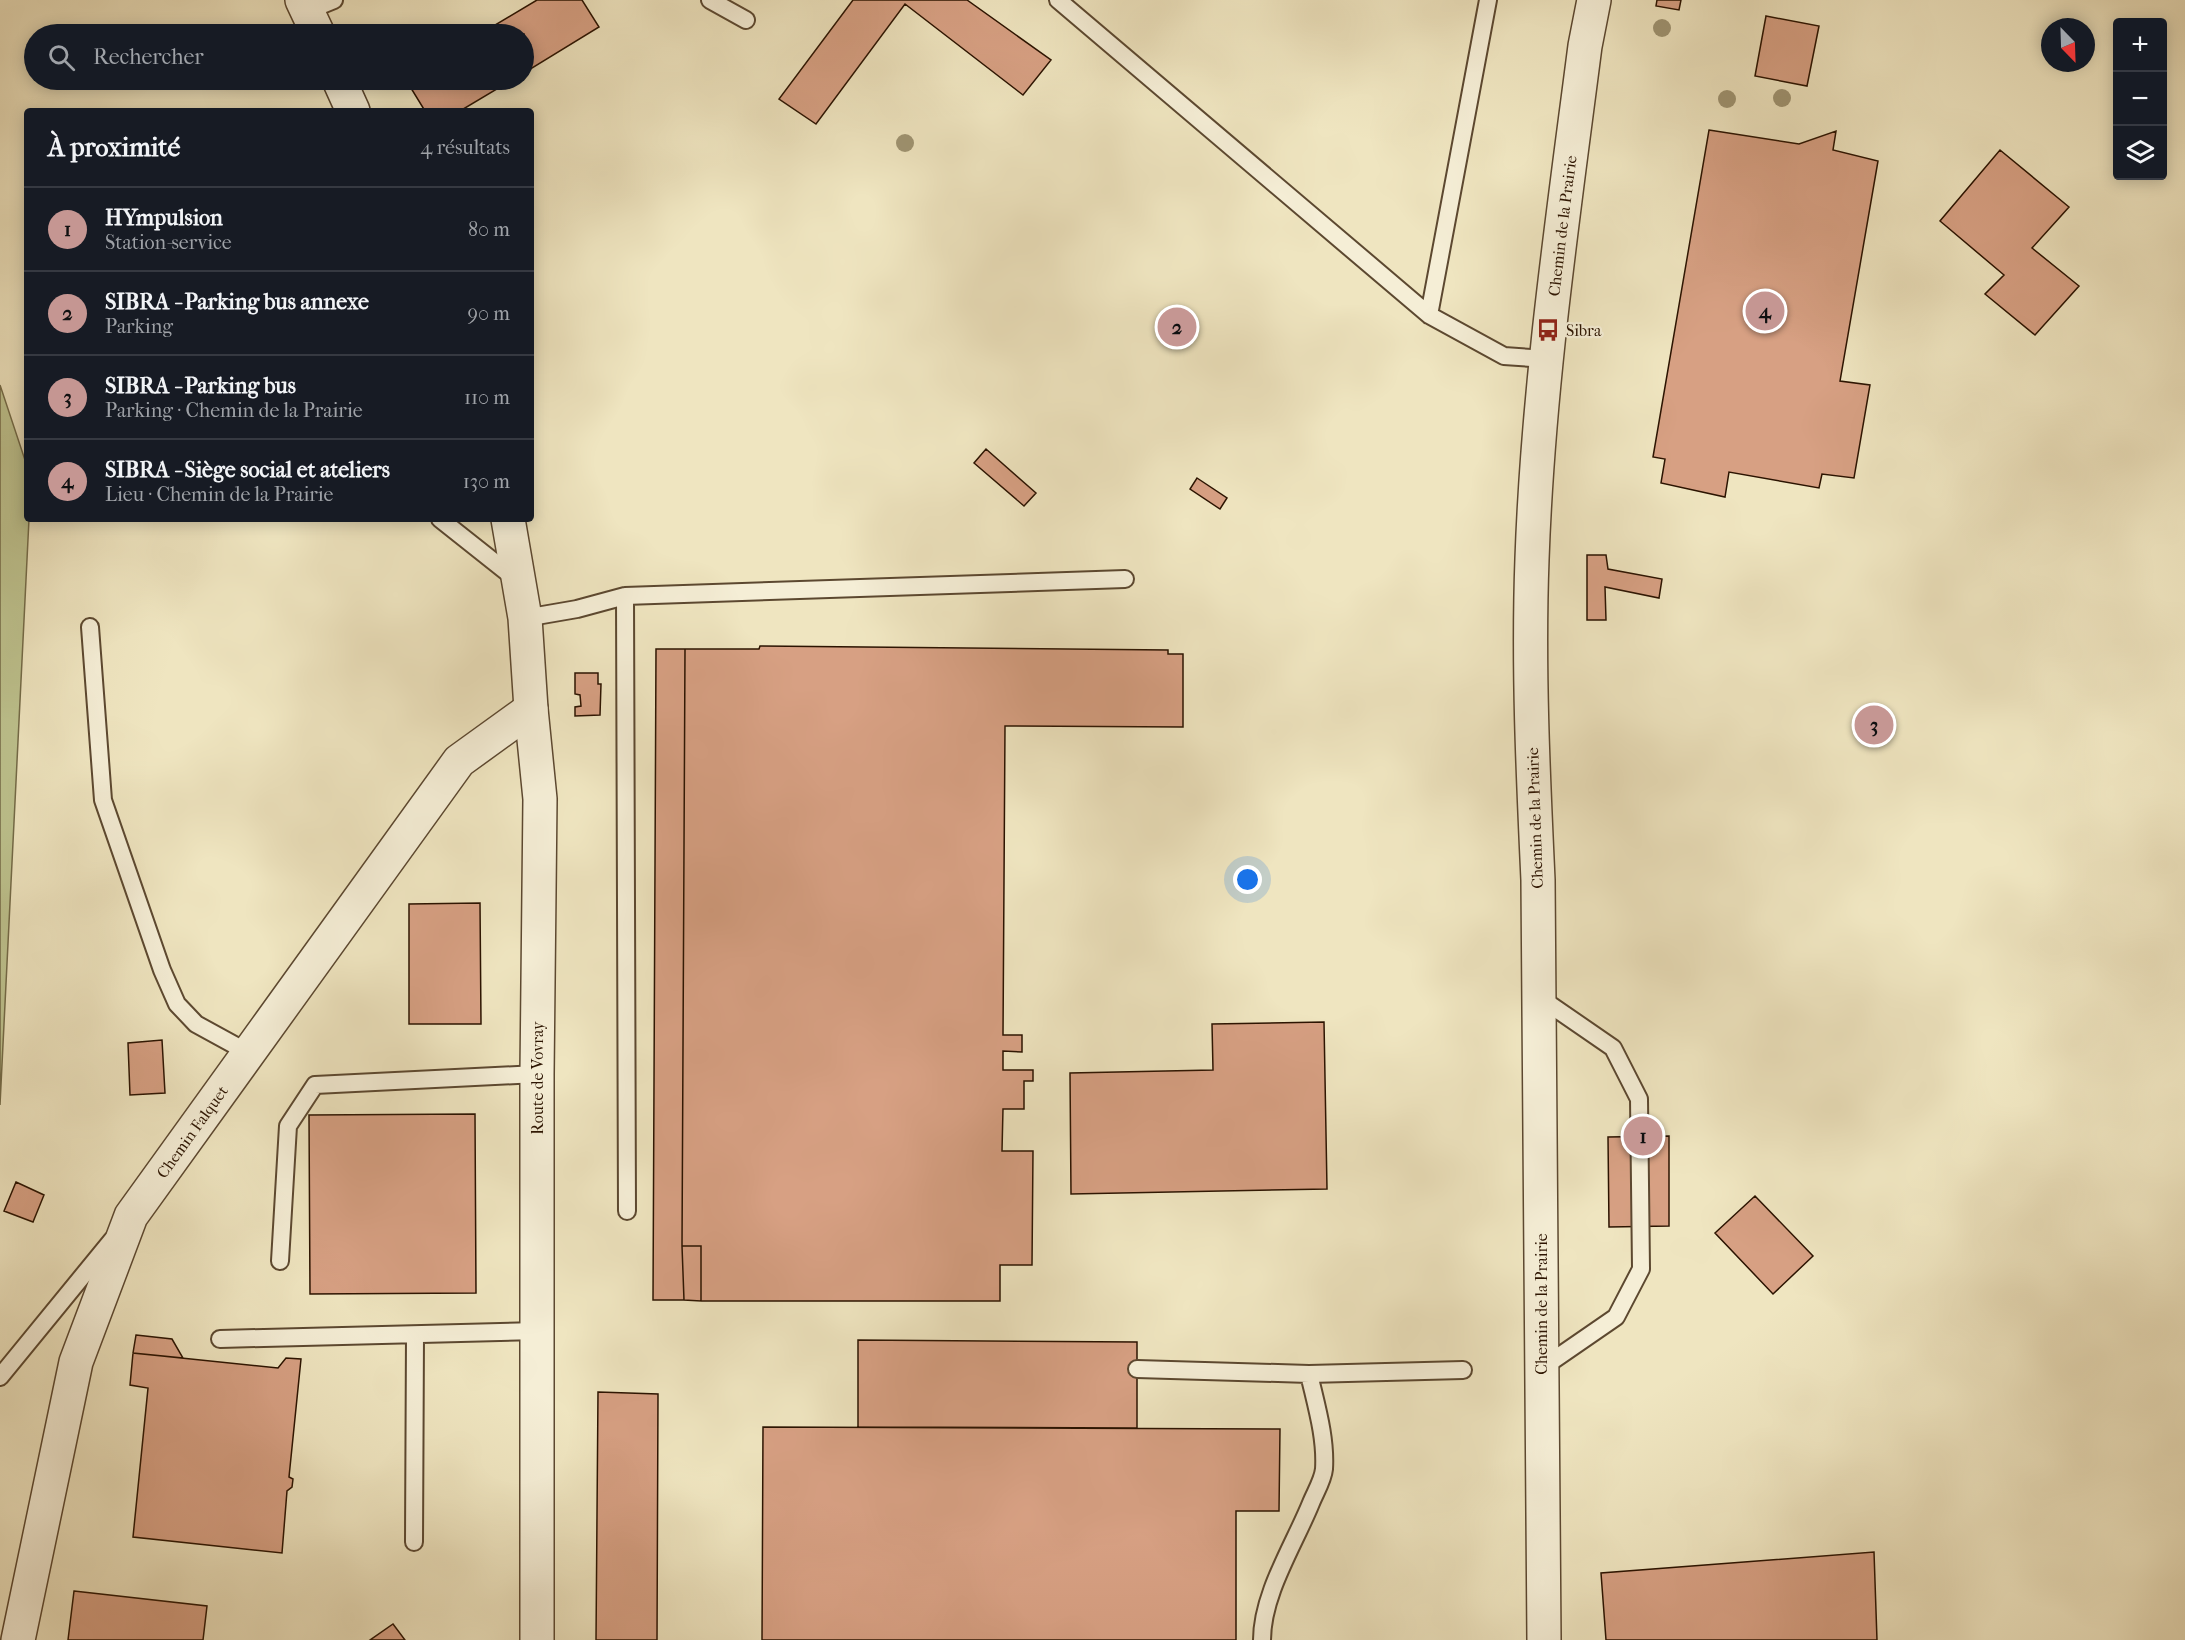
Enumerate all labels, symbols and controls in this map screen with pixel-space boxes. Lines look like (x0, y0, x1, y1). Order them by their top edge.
north arrow (2041, 18, 2095, 72)
map controls (2113, 18, 2167, 180)
button: + (2113, 18, 2167, 72)
search box (24, 24, 534, 90)
icon: search (45, 41, 78, 74)
text: Rechercher (93, 44, 204, 70)
button: − (2113, 72, 2167, 126)
button: layers (2113, 126, 2167, 180)
text: À proximité (48, 132, 180, 163)
text: 4 résultats (421, 136, 510, 159)
street label: Chemin de la Prairie (1544, 154, 1580, 297)
text: HYmpulsion (105, 205, 223, 231)
text: 1 (64, 218, 71, 241)
text: 80 m (468, 218, 510, 241)
text: Station-service (105, 231, 232, 254)
pin: 4 (1746, 288, 1784, 334)
text: SIBRA - Parking bus annexe (105, 289, 369, 315)
text: 2 (62, 302, 73, 325)
text: 90 m (468, 302, 510, 325)
pin: 2 (1158, 304, 1196, 350)
text: Parking (105, 315, 173, 338)
bus stop icon: Sibra (1535, 317, 1561, 343)
place label: Sibra (1566, 321, 1602, 340)
text: SIBRA - Parking bus (105, 373, 296, 399)
text: 3 (63, 386, 72, 409)
text: 110 m (464, 386, 510, 409)
text: Parking · Chemin de la Prairie (105, 399, 363, 422)
text: SIBRA - Siège social et ateliers (105, 457, 390, 483)
text: 4 (62, 470, 73, 493)
text: 130 m (463, 470, 510, 493)
text: Lieu · Chemin de la Prairie (105, 483, 334, 506)
pin: 3 (1854, 702, 1894, 748)
street label: Chemin de la Prairie (1523, 747, 1547, 889)
your location (1233, 865, 1262, 894)
street label: Route de Vovray (528, 1021, 547, 1135)
street label: Chemin Falquet (152, 1081, 232, 1182)
pin: 1 (1624, 1114, 1662, 1158)
street label: Chemin de la Prairie (1532, 1233, 1551, 1375)

